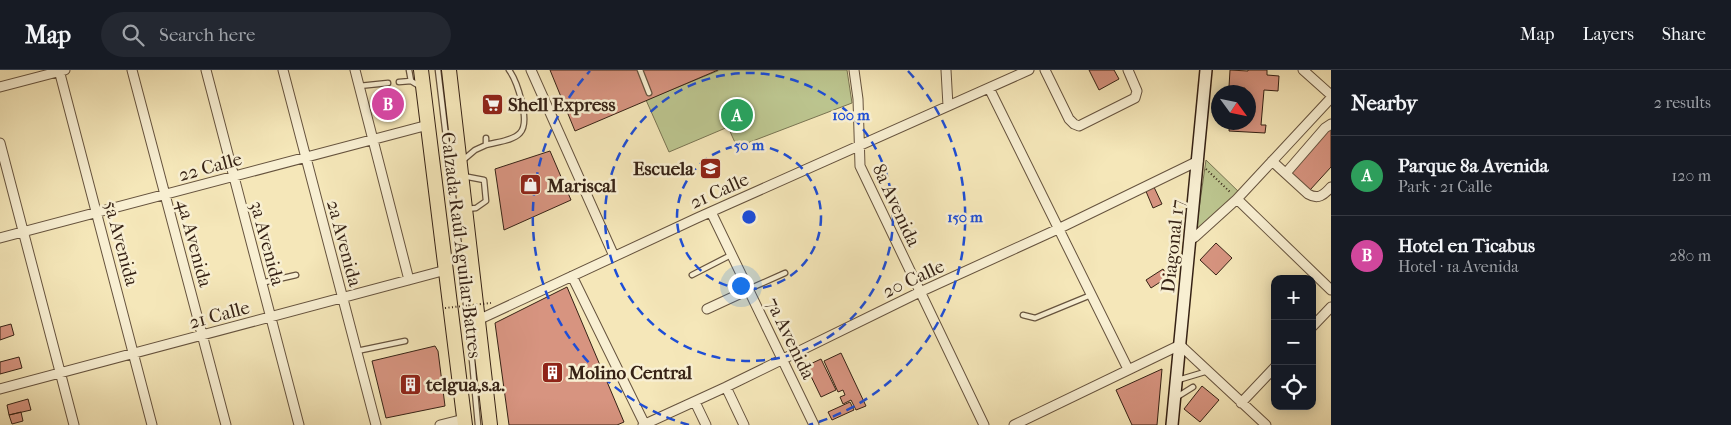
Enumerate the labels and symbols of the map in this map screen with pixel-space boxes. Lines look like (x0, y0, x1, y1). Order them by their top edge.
pin: B (372, 85, 404, 123)
north arrow (1211, 85, 1256, 130)
supermarket icon: Shell Express (480, 92, 504, 116)
place label: Shell Express (508, 94, 615, 116)
pin: A (721, 96, 753, 134)
text: 100 m (832, 106, 870, 124)
street label: Calzada Raúl Aguilar Batres (436, 131, 486, 360)
text: 50 m (734, 136, 765, 154)
street label: 22 Calle (176, 148, 244, 186)
school or university icon: Escuela (698, 156, 722, 180)
place label: Escuela (633, 158, 695, 180)
street label: 8a Avenida (867, 161, 925, 250)
street label: 21 Calle (687, 168, 752, 214)
shop icon: Mariscal (519, 173, 543, 197)
place label: Mariscal (546, 175, 617, 197)
street label: 4a Avenida (172, 197, 216, 290)
street label: 5a Avenida (99, 198, 143, 288)
street label: 2a Avenida (322, 198, 366, 289)
street label: Diagonal 17 (1157, 198, 1189, 294)
street label: 3a Avenida (245, 199, 289, 288)
centre of rings (740, 208, 758, 226)
text: 150 m (947, 208, 983, 226)
street label: 20 Calle (879, 255, 948, 303)
your location (728, 273, 754, 299)
street label: 7a Avenida (761, 294, 819, 383)
street label: 21 Calle (186, 296, 252, 334)
building icon: Molino Central (540, 360, 564, 384)
place label: Molino Central (567, 362, 693, 384)
building icon: telgua,s.a. (398, 372, 422, 396)
place label: telgua,s.a. (425, 374, 505, 396)

